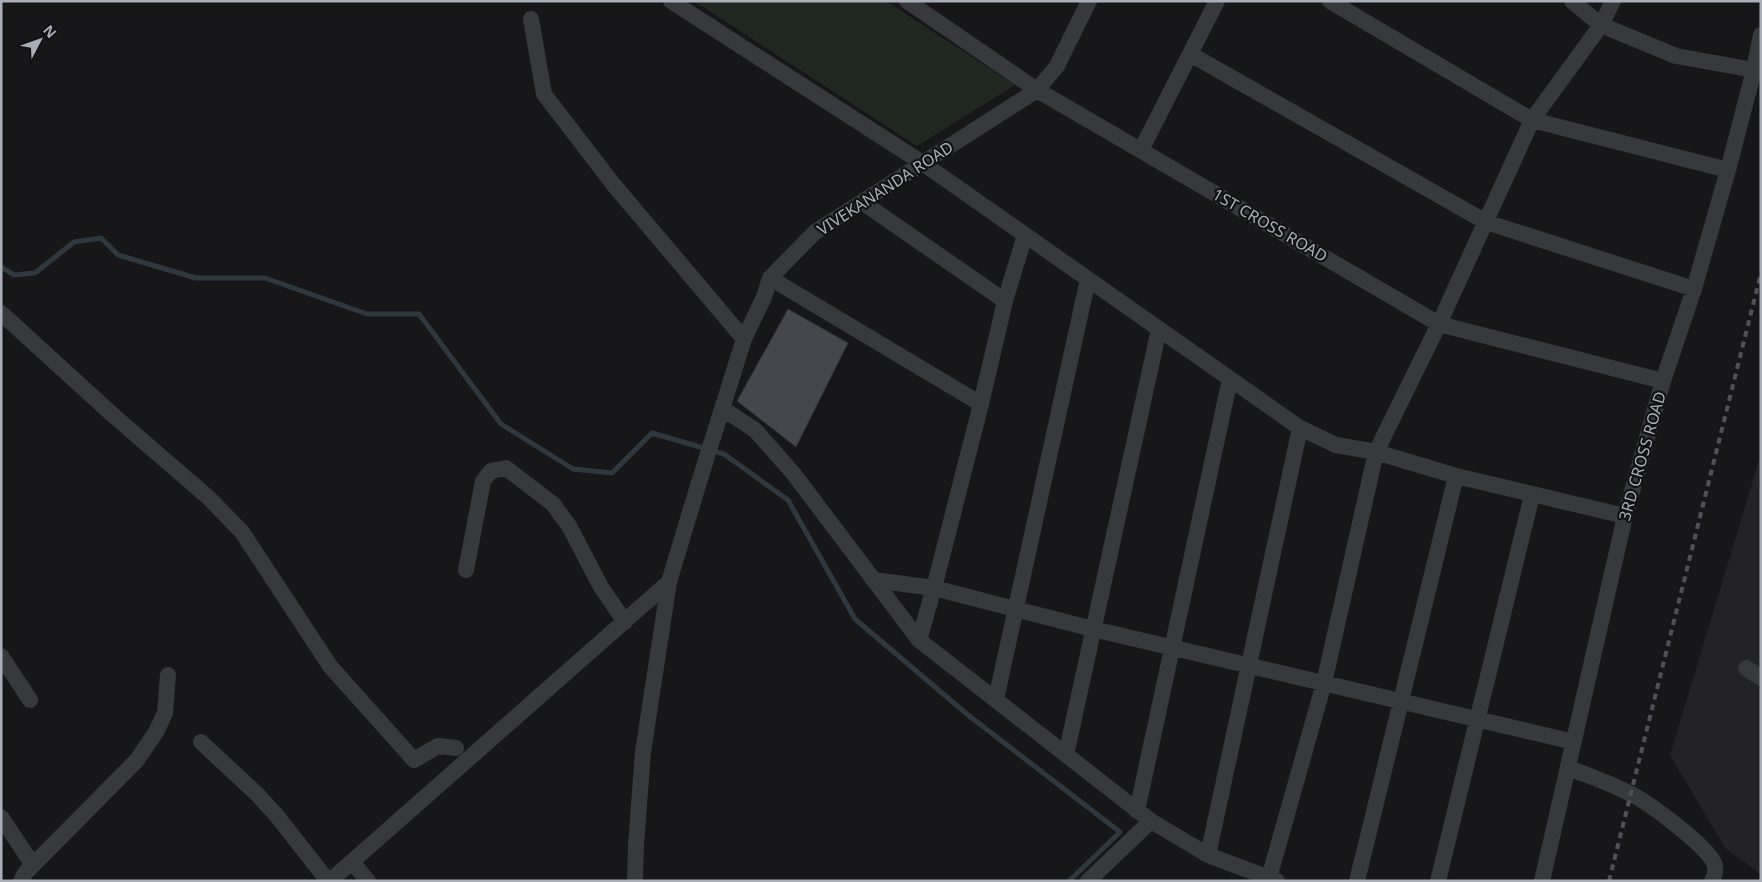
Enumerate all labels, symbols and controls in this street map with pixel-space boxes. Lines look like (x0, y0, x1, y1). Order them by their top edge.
north arrow (15, 15, 65, 65)
text: N (39, 21, 61, 42)
street label: VIVEKANANDA ROAD (813, 136, 957, 240)
street label: 1ST CROSS ROAD (1209, 183, 1331, 267)
street label: 3RD CROSS ROAD (1613, 389, 1671, 523)

